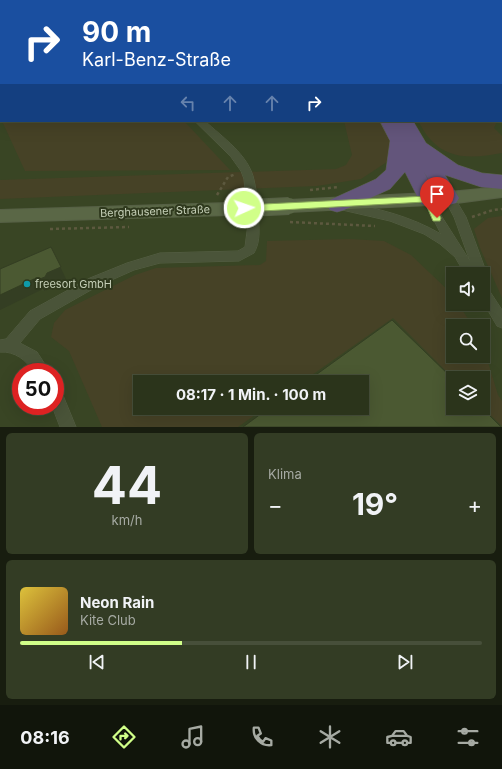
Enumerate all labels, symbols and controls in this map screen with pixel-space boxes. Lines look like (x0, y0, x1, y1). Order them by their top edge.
text: 90 m (82, 15, 151, 49)
icon: right (16, 16, 68, 68)
text: Karl-Benz-Straße (82, 49, 231, 70)
icon: left (177, 92, 199, 114)
icon: ahead (219, 92, 241, 114)
icon: ahead (261, 92, 283, 114)
icon: right (303, 92, 325, 114)
pin (420, 177, 454, 218)
icon: arrive (426, 183, 448, 205)
position arrow (223, 187, 265, 229)
street label: Berghausener Straße (100, 202, 210, 220)
map controls (446, 267, 490, 415)
button: sound (446, 267, 490, 311)
place label: freesort GmbH (35, 277, 112, 291)
marker: freesort GmbH (22, 279, 32, 289)
button: search (446, 319, 490, 363)
speed limit sign: 50 (12, 363, 64, 415)
button: layers (446, 371, 490, 415)
text: 08:17 · 1 Min. · 100 m (176, 385, 326, 404)
text: 44 (92, 454, 162, 517)
text: Klima (268, 466, 302, 482)
text: 19° (352, 486, 398, 522)
text: − (268, 492, 283, 518)
text: + (467, 492, 482, 518)
text: km/h (112, 512, 142, 528)
text: Neon Rain (80, 593, 154, 612)
text: Kite Club (80, 612, 136, 628)
icon: previous (86, 651, 108, 673)
icon: pause (240, 651, 262, 673)
icon: next (394, 651, 416, 673)
icon: directions (110, 723, 138, 751)
icon: music (179, 723, 207, 751)
icon: phone (248, 723, 276, 751)
icon: climate (316, 723, 344, 751)
icon: car (385, 723, 413, 751)
icon: filters (454, 723, 482, 751)
text: 08:16 (20, 727, 70, 748)

